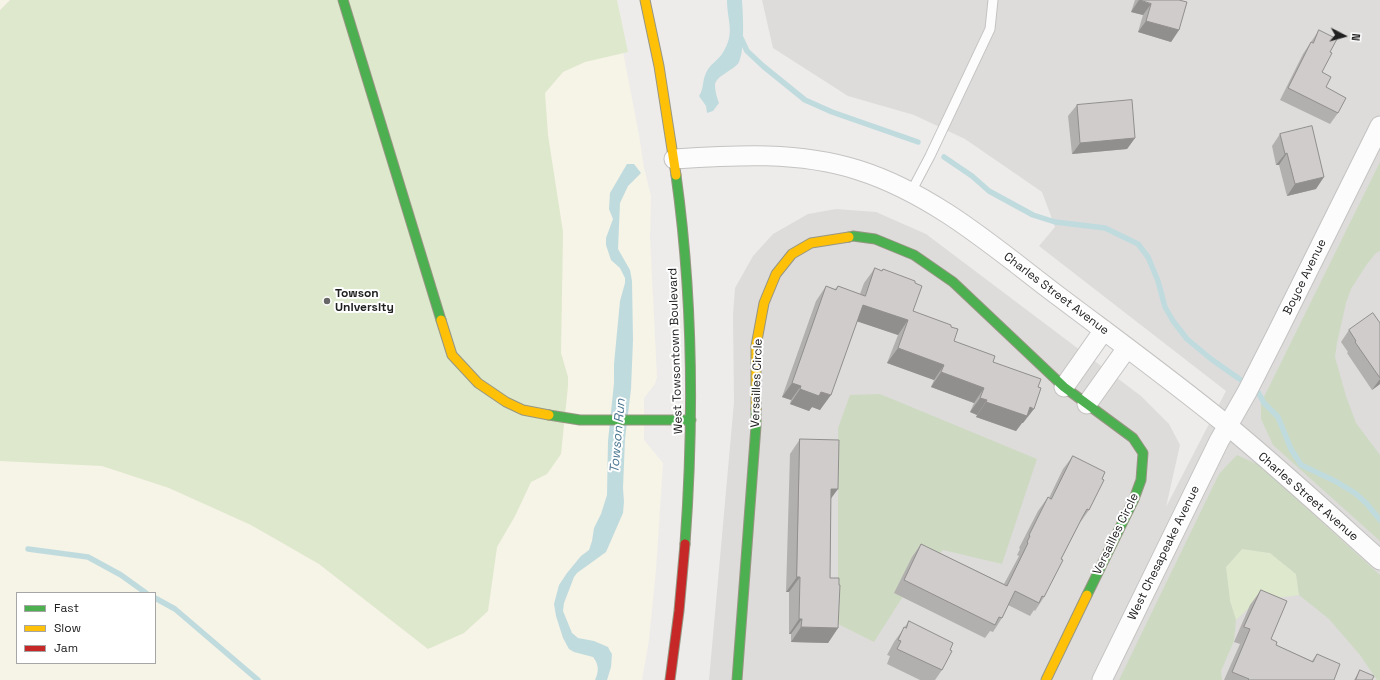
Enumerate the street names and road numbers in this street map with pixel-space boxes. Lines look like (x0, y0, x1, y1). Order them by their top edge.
street label: Boyce Avenue (1280, 237, 1330, 317)
street label: Charles Street Avenue (1001, 250, 1111, 338)
street label: West Towsontown Boulevard (666, 268, 686, 434)
street label: Versailles Circle (748, 338, 766, 428)
street label: Charles Street Avenue (1255, 450, 1361, 544)
street label: West Chesapeake Avenue (1125, 483, 1203, 623)
street label: Versailles Circle (1090, 491, 1142, 577)

